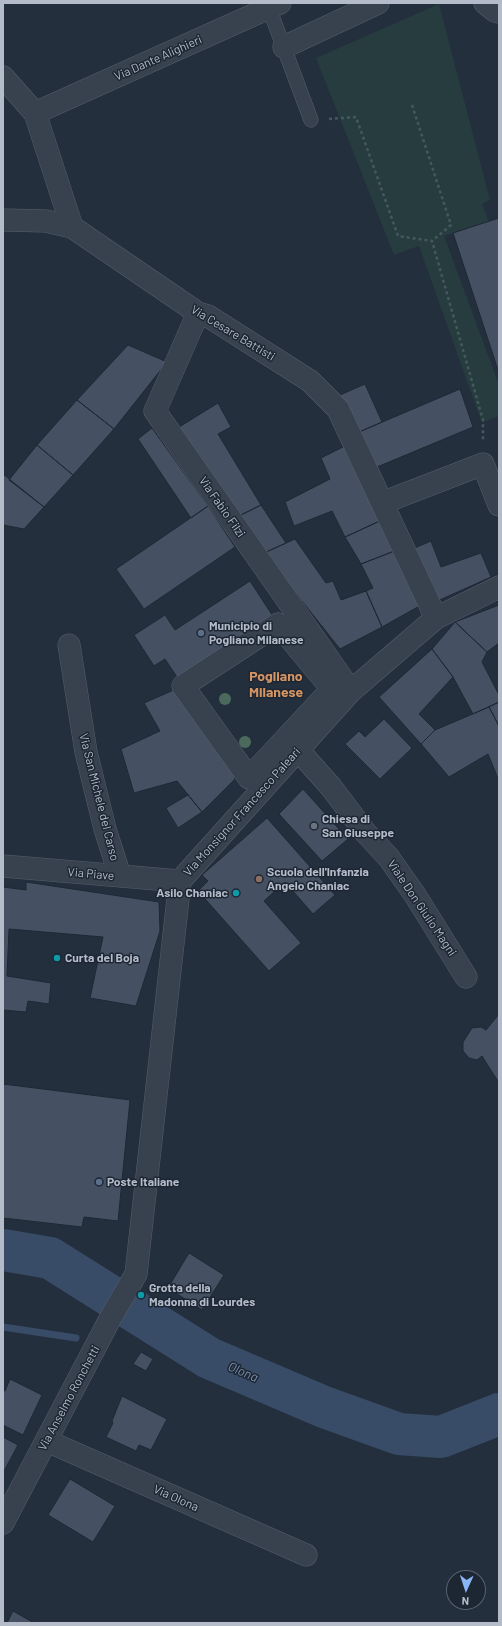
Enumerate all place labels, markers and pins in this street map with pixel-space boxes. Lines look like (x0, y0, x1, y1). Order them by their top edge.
place label: Municipio di Pogliano Milanese (209, 619, 304, 647)
marker: Municipio di Pogliano Milanese (196, 628, 206, 638)
place label: Chiesa di San Giuseppe (322, 812, 394, 840)
marker: Chiesa di San Giuseppe (309, 821, 319, 831)
place label: Scuola dell'Infanzia Angelo Chaniac (267, 865, 369, 893)
marker: Scuola dell'Infanzia Angelo Chaniac (254, 874, 264, 884)
place label: Asilo Chaniac (156, 886, 228, 900)
marker: Asilo Chaniac (231, 888, 241, 898)
place label: Curta del Boja (65, 951, 139, 965)
marker: Curta del Boja (52, 953, 62, 963)
place label: Poste Italiane (107, 1175, 179, 1189)
marker: Poste Italiane (94, 1177, 104, 1187)
place label: Grotta della Madonna di Lourdes (149, 1281, 255, 1309)
marker: Grotta della Madonna di Lourdes (136, 1290, 146, 1300)

